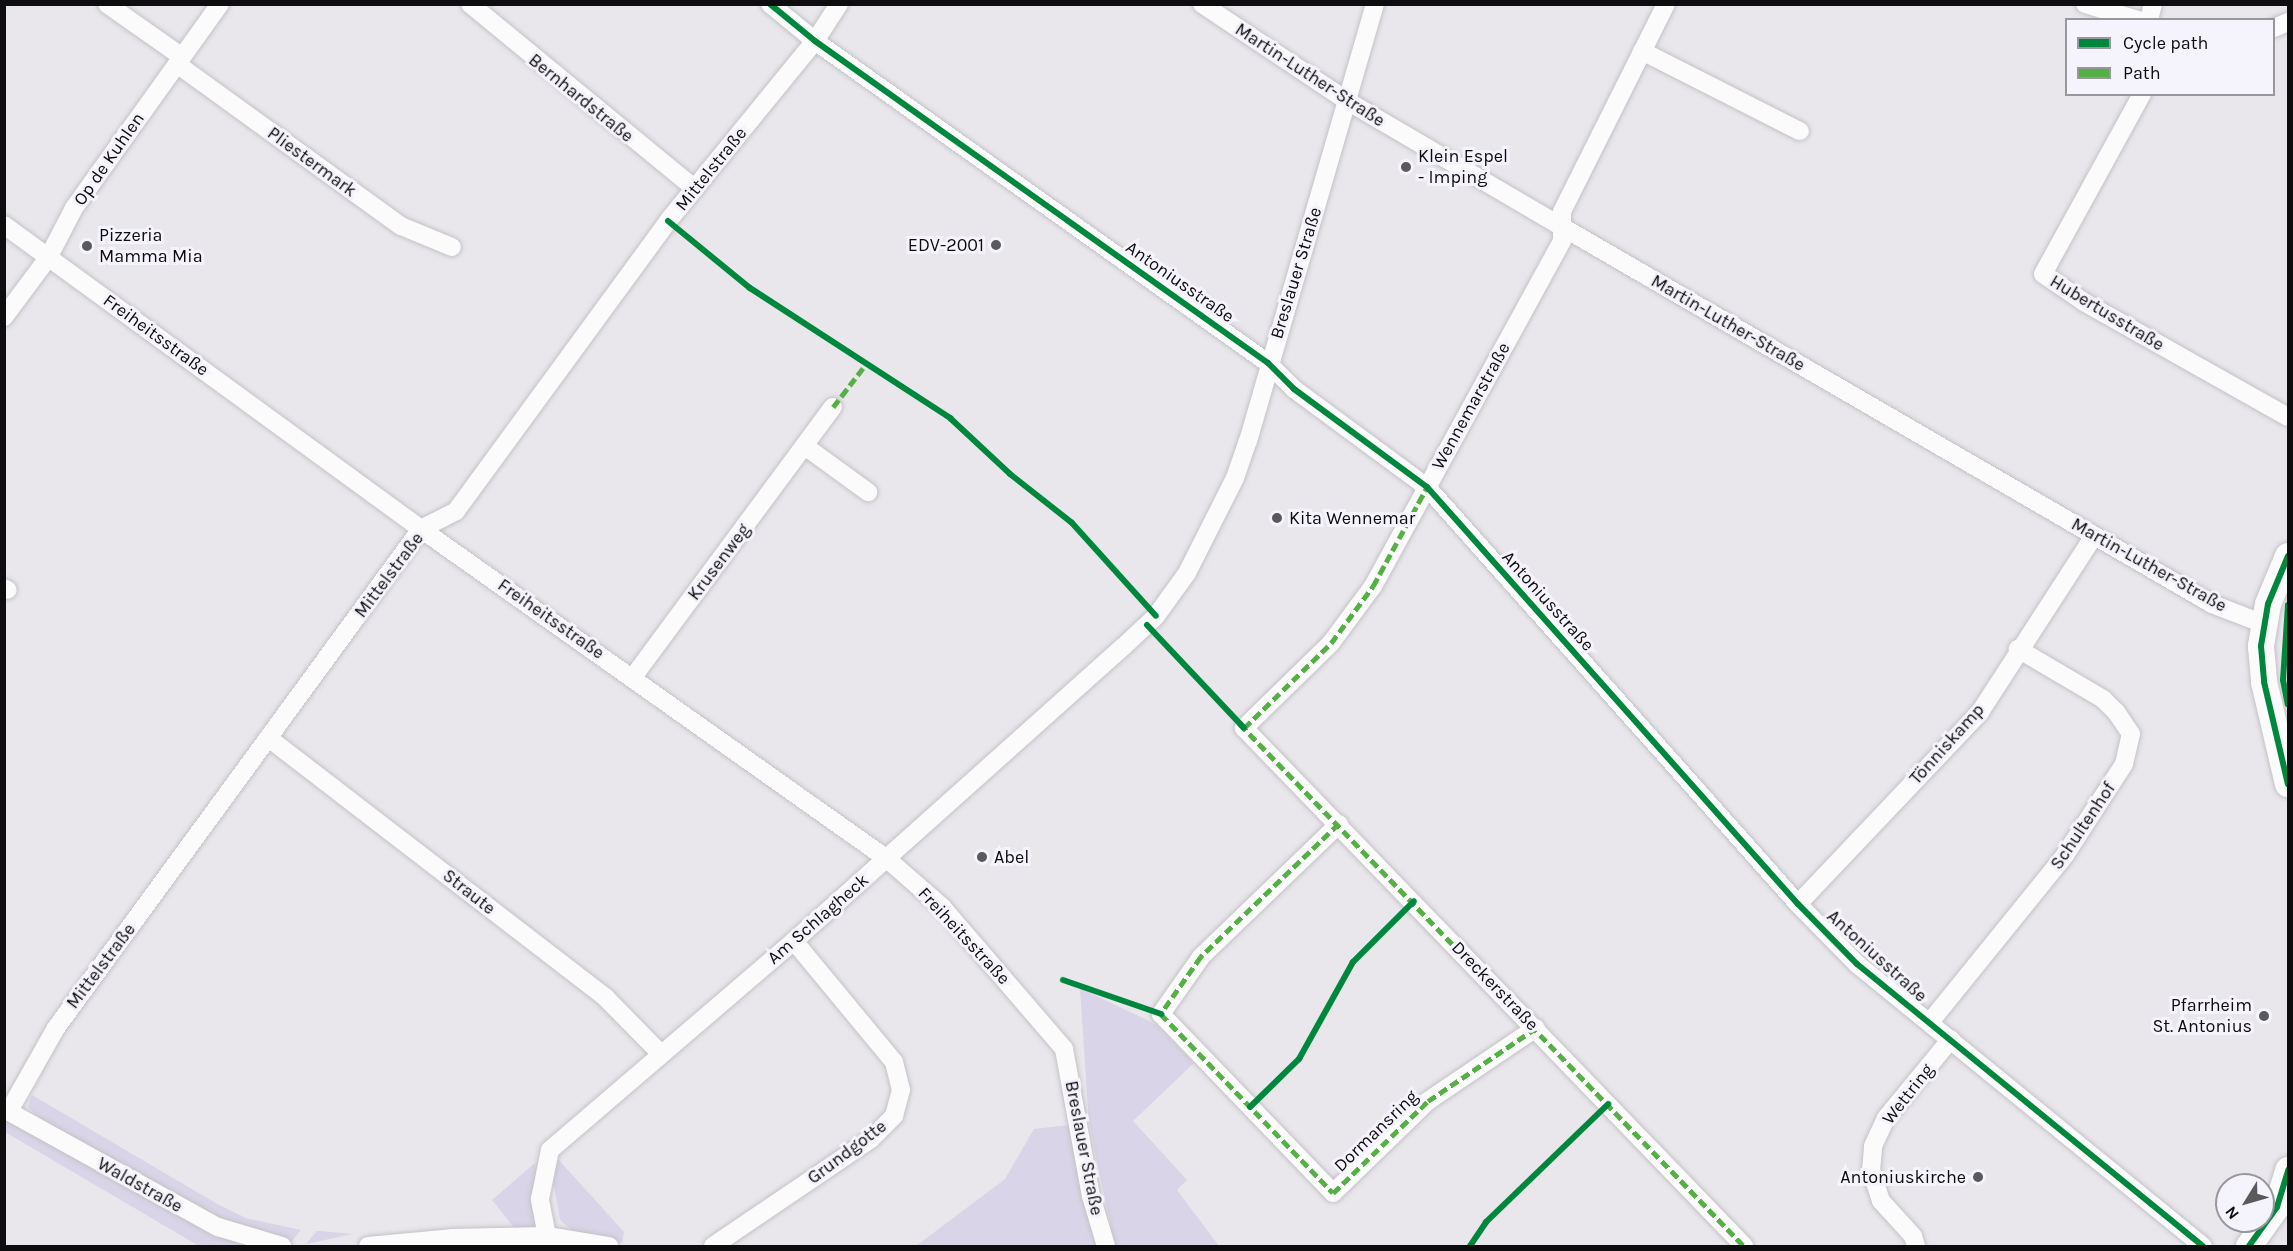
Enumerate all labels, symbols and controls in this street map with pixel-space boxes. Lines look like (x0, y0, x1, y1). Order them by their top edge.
street label: Martin-Luther-Straße (1231, 18, 1389, 132)
legend (2065, 18, 2275, 96)
text: Cycle path (2123, 32, 2208, 54)
street label: Bernhardstraße (524, 49, 638, 147)
text: Path (2123, 62, 2161, 84)
street label: Op de Kuhlen (69, 108, 149, 210)
street label: Pliestermark (263, 122, 361, 202)
street label: Mittelstraße (671, 123, 751, 215)
place label: Klein Espel - Imping (1418, 146, 1508, 188)
marker: Klein Espel - Imping (1399, 160, 1413, 174)
street label: Breslauer Straße (1266, 205, 1326, 341)
place label: Pizzeria Mamma Mia (99, 225, 203, 268)
place label: EDV-2001 (908, 234, 984, 256)
street label: Antoniusstraße (1122, 237, 1238, 327)
marker: EDV-2001 (989, 238, 1003, 252)
marker: Pizzeria Mamma Mia (80, 239, 94, 253)
street label: Martin-Luther-Straße (1647, 270, 1809, 376)
street label: Hubertusstraße (2046, 270, 2168, 356)
street label: Freiheitsstraße (99, 289, 213, 381)
street label: Wennemarstraße (1427, 339, 1515, 473)
place label: Kita Wennemar (1289, 507, 1415, 529)
marker: Kita Wennemar (1270, 511, 1284, 525)
street label: Martin-Luther-Straße (2068, 513, 2230, 617)
street label: Krusenweg (683, 519, 755, 605)
street label: Mittelstraße (350, 528, 428, 622)
street label: Antoniusstraße (1497, 546, 1599, 656)
street label: Freiheitsstraße (494, 574, 608, 664)
street label: Tönniskamp (1905, 699, 1989, 789)
street label: Schultenhof (2046, 778, 2120, 874)
place label: Abel (994, 846, 1029, 868)
marker: Abel (975, 850, 989, 864)
street label: Straute (438, 865, 500, 919)
street label: Am Schlagheck (763, 869, 873, 969)
street label: Freiheitsstraße (913, 883, 1015, 989)
street label: Antoniusstraße (1822, 905, 1932, 1007)
street label: Mittelstraße (62, 919, 140, 1013)
street label: Dreckerstraße (1447, 937, 1543, 1035)
place label: Pfarrheim St. Antonius (2152, 995, 2252, 1038)
marker: Pfarrheim St. Antonius (2257, 1009, 2271, 1023)
street label: Wettring (1878, 1059, 1938, 1129)
street label: Breslauer Straße (1060, 1079, 1108, 1217)
street label: Dormansring (1330, 1086, 1422, 1176)
street label: Grundgotte (803, 1115, 891, 1189)
street label: Waldstraße (94, 1153, 186, 1217)
place label: Antoniuskirche (1840, 1166, 1966, 1188)
marker: Antoniuskirche (1971, 1170, 1985, 1184)
north arrow (2215, 1173, 2275, 1233)
text: N (2221, 1203, 2243, 1223)

